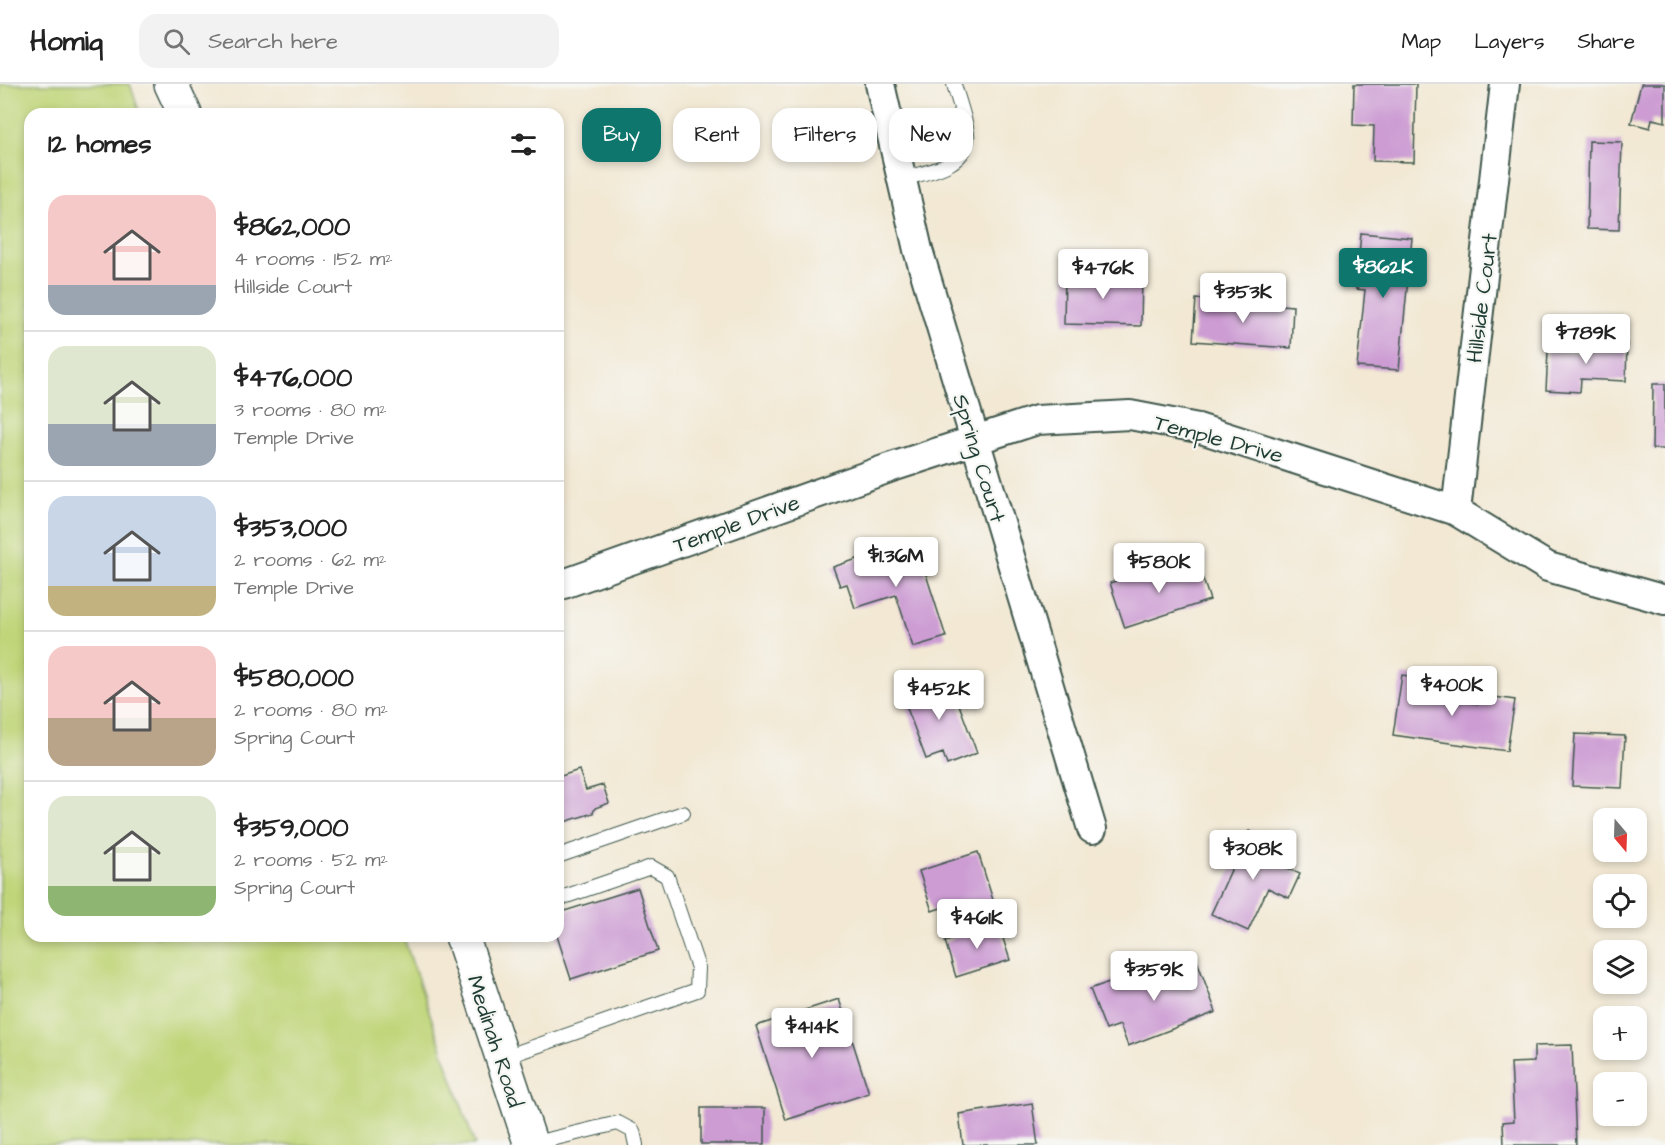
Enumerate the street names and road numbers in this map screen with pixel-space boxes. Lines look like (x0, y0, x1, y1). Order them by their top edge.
street label: Hillside Court (1459, 232, 1506, 365)
street label: Spring Court (943, 390, 1013, 527)
street label: Temple Drive (1151, 407, 1287, 472)
street label: Temple Drive (669, 487, 804, 562)
street label: Medinah Road (459, 971, 531, 1111)

